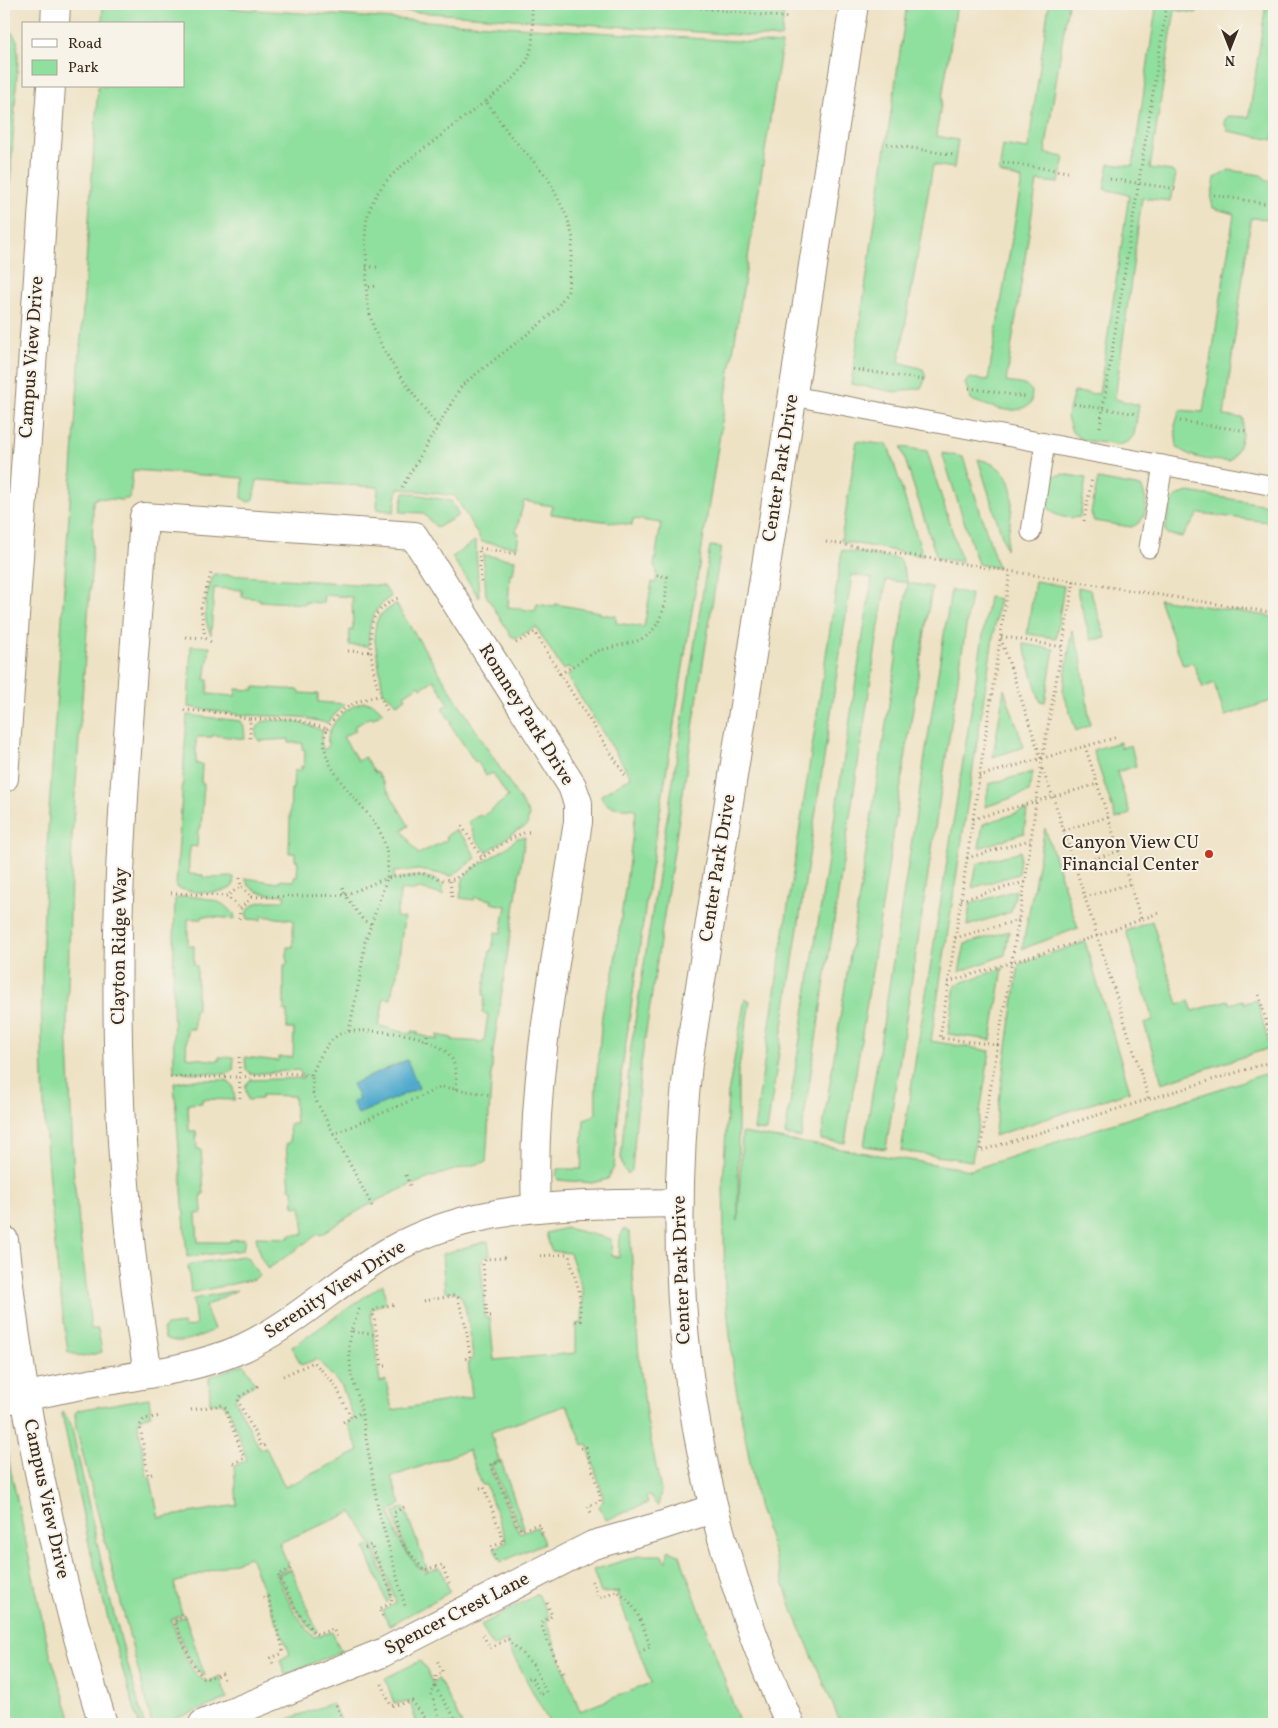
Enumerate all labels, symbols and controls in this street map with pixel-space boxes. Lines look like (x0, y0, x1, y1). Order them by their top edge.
legend (22, 22, 185, 88)
north arrow (1206, 22, 1256, 72)
text: Road (68, 34, 102, 55)
text: N (1225, 50, 1235, 69)
text: Park (68, 58, 99, 79)
street label: Campus View Drive (13, 275, 51, 439)
street label: Center Park Drive (757, 392, 805, 544)
street label: Romney Park Drive (472, 639, 580, 791)
street label: Center Park Drive (694, 792, 742, 944)
place label: Canyon View CU Financial Center (1062, 830, 1199, 878)
marker: Canyon View CU Financial Center (1203, 848, 1215, 860)
street label: Clayton Ridge Way (106, 867, 134, 1025)
street label: Center Park Drive (666, 1195, 698, 1345)
street label: Serenity View Drive (259, 1234, 411, 1346)
street label: Campus View Drive (16, 1417, 76, 1581)
street label: Spencer Crest Lane (380, 1566, 534, 1662)

